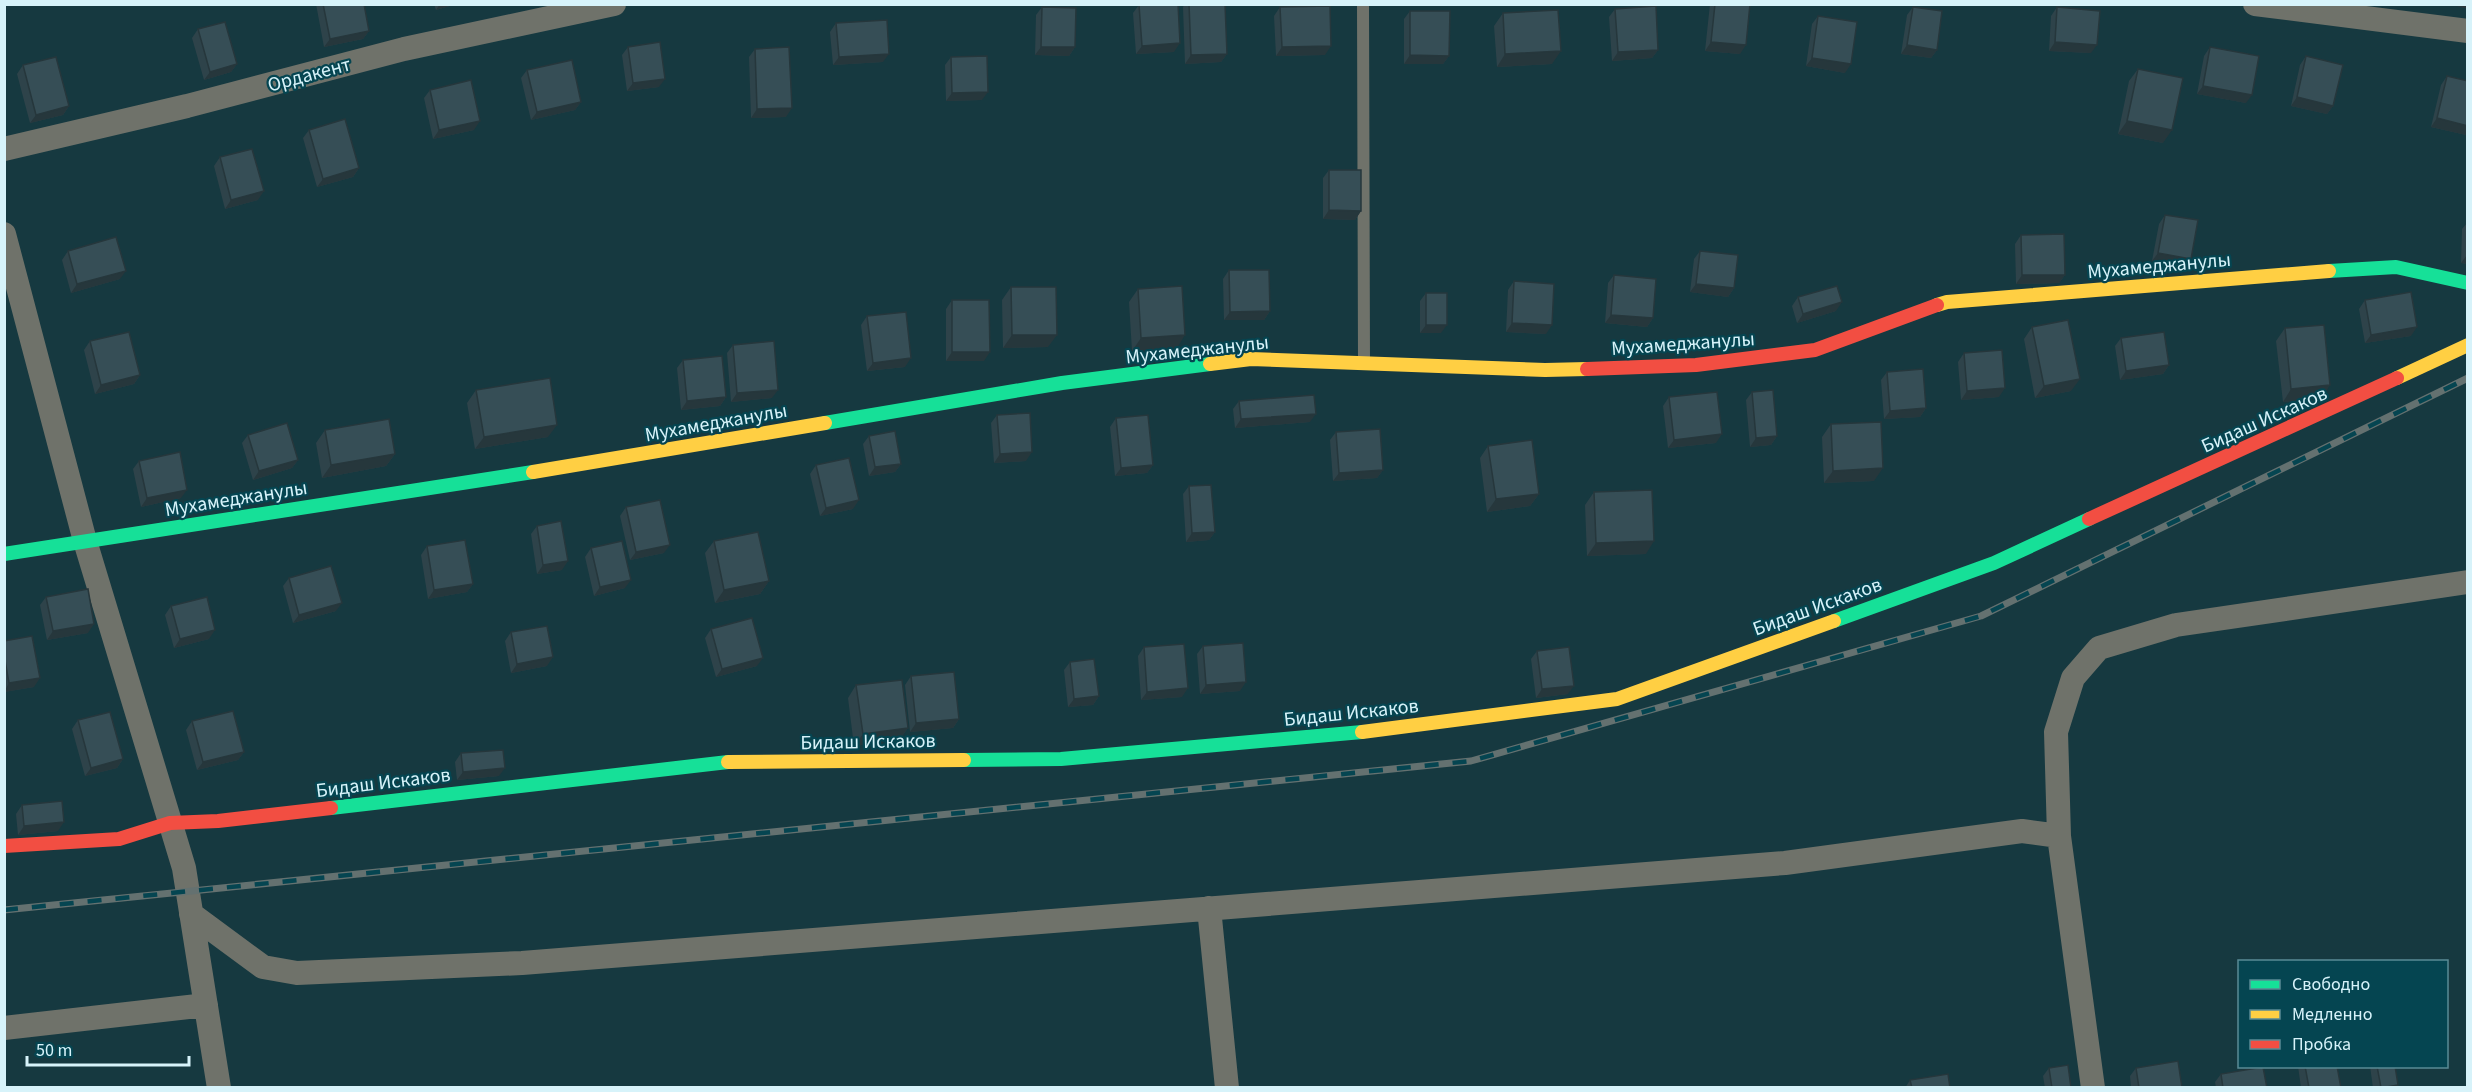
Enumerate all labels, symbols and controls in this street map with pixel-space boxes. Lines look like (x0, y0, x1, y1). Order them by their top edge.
street label: Ордакент (265, 50, 354, 100)
street label: Мухамеджанулы (2086, 246, 2232, 286)
street label: Мухамеджанулы (1610, 325, 1756, 363)
street label: Мухамеджанулы (1124, 329, 1270, 371)
street label: Бидаш Искаков (2197, 380, 2332, 460)
street label: Мухамеджанулы (643, 397, 789, 449)
street label: Мухамеджанулы (163, 474, 309, 524)
street label: Бидаш Искаков (1749, 571, 1886, 643)
street label: Бидаш Искаков (1282, 692, 1420, 734)
street label: Бидаш Искаков (800, 727, 936, 757)
street label: Бидаш Искаков (314, 761, 452, 805)
legend (2238, 960, 2448, 1068)
text: Свободно (2292, 972, 2370, 997)
text: Медленно (2292, 1002, 2372, 1027)
scale bar (27, 1029, 189, 1067)
text: Пробка (2292, 1032, 2351, 1057)
text: 50 m (36, 1038, 72, 1063)

